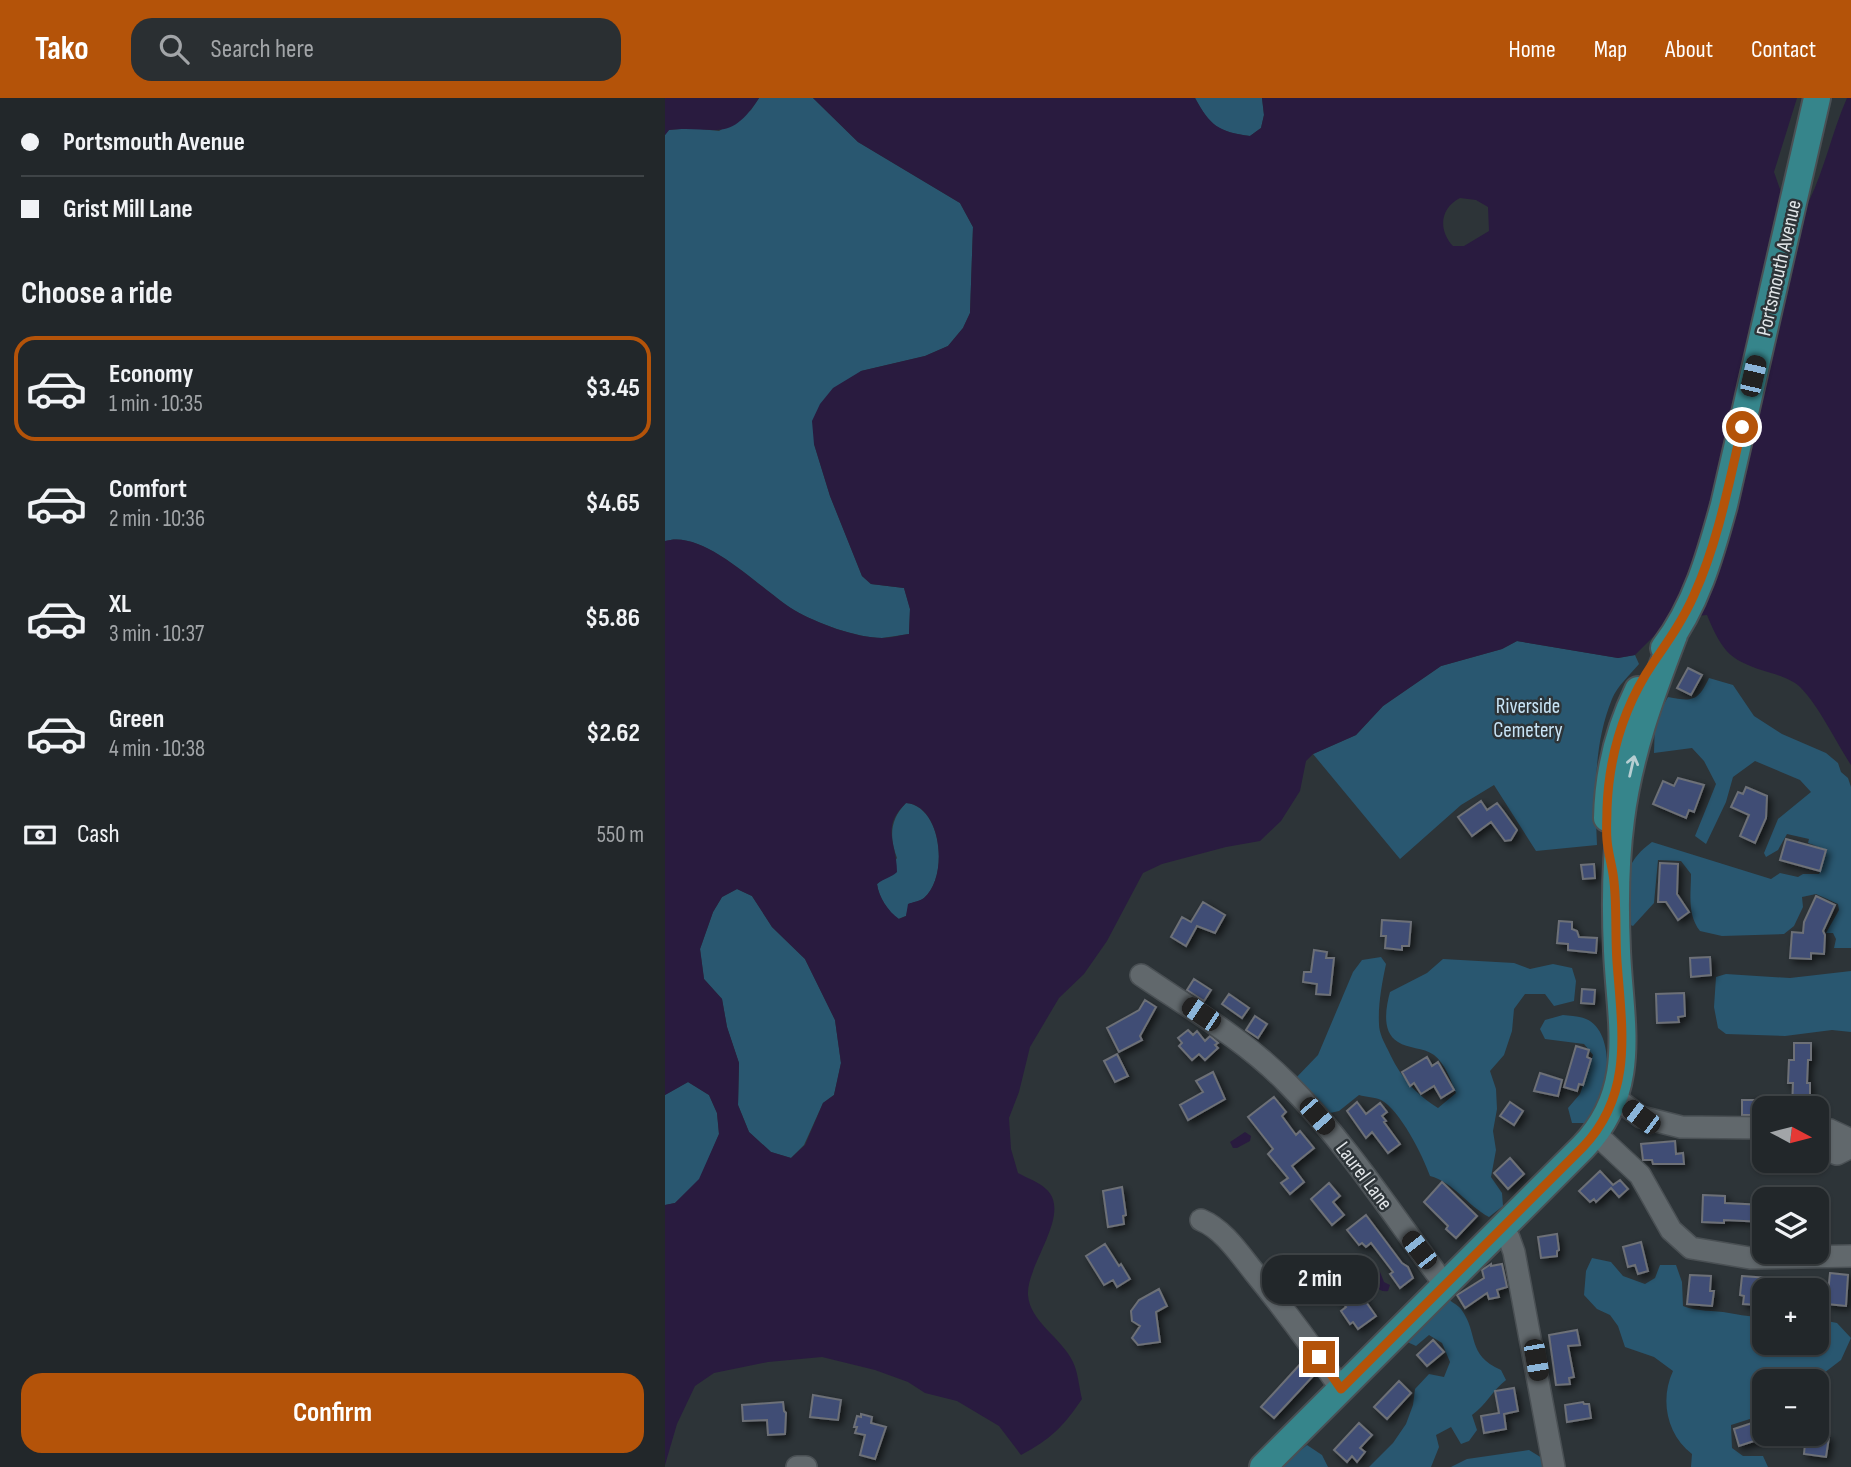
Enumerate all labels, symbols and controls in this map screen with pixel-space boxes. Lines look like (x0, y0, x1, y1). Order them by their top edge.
search box (131, 18, 621, 81)
text: Tako (35, 29, 89, 69)
icon: search (155, 30, 193, 68)
text: Search here (211, 34, 314, 65)
text: Home (1508, 35, 1556, 64)
text: Map (1594, 35, 1627, 64)
text: About (1665, 35, 1713, 64)
text: Contact (1751, 35, 1816, 64)
text: Portsmouth Avenue (63, 127, 245, 158)
text: Grist Mill Lane (63, 194, 193, 225)
street label: Portsmouth Avenue (1751, 198, 1807, 338)
text: Choose a ride (21, 274, 173, 313)
car (1739, 353, 1768, 399)
icon: car (25, 357, 88, 420)
text: Economy (109, 359, 193, 390)
text: $3.45 (585, 373, 640, 404)
text: 1 min · 10:35 (109, 390, 203, 418)
route start (1726, 411, 1758, 443)
icon: car (25, 472, 88, 535)
text: Comfort (109, 474, 187, 505)
text: $4.65 (586, 488, 640, 519)
text: 2 min · 10:36 (109, 505, 205, 533)
icon: car (25, 587, 88, 650)
text: XL (109, 589, 131, 620)
text: $5.86 (585, 603, 640, 634)
text: 3 min · 10:37 (109, 620, 204, 648)
park label: Riverside Cemetery (1493, 694, 1563, 743)
icon: car (25, 702, 88, 765)
text: Green (109, 704, 164, 735)
text: $2.62 (586, 718, 640, 749)
text: 4 min · 10:38 (109, 735, 205, 763)
one-way arrow (1625, 755, 1639, 778)
icon: cash (21, 816, 59, 854)
text: Cash (77, 819, 120, 850)
text: 550 m (597, 821, 644, 849)
car (1178, 994, 1225, 1034)
car (1296, 1093, 1339, 1139)
car (1618, 1096, 1665, 1138)
north arrow (1752, 1096, 1829, 1172)
map controls (1752, 1096, 1829, 1446)
street label: Laurel Lane (1330, 1137, 1398, 1215)
button: layers (1752, 1187, 1829, 1264)
car (1398, 1227, 1441, 1273)
callout: 2 min (1261, 1256, 1377, 1304)
text: 2 min (1298, 1265, 1342, 1293)
button: + (1752, 1278, 1829, 1355)
car (1523, 1337, 1550, 1383)
route end (1303, 1341, 1335, 1373)
button: − (1752, 1369, 1829, 1446)
button: Confirm (21, 1373, 644, 1453)

